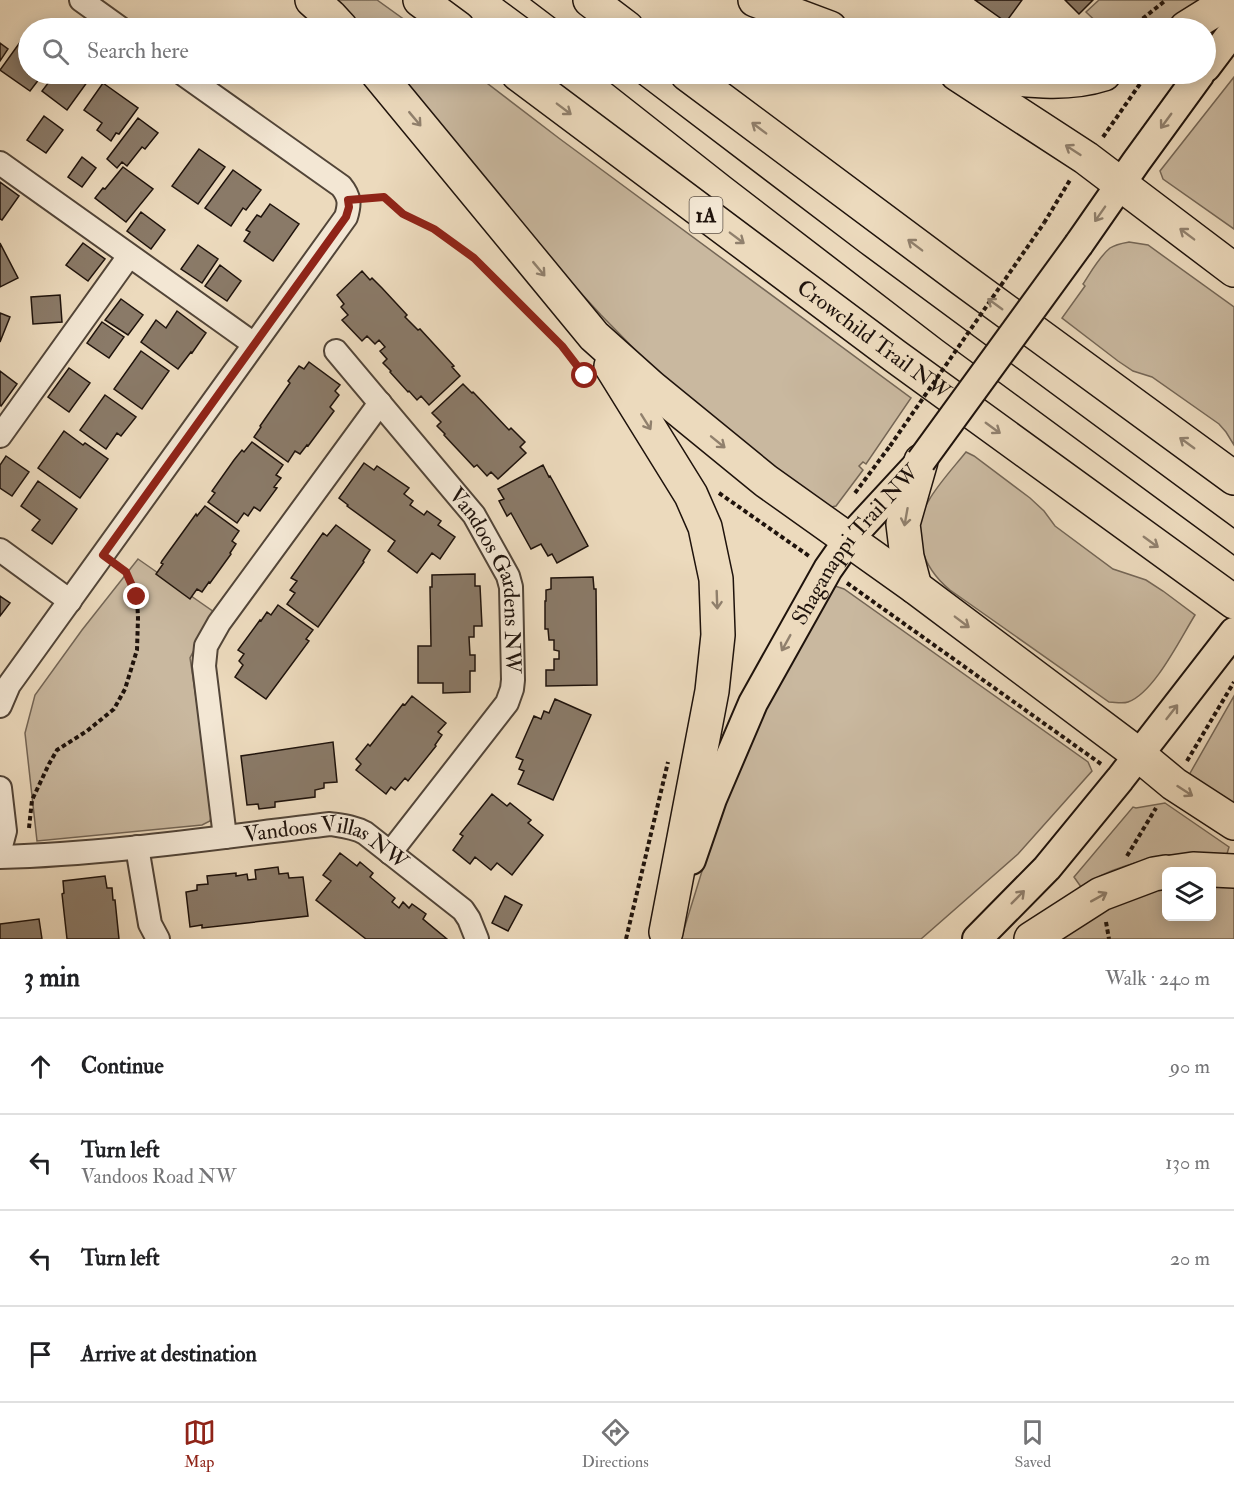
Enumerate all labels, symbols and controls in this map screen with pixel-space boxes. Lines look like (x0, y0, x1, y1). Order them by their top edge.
search box (18, 18, 1216, 84)
icon: search (39, 35, 72, 68)
text: Search here (87, 37, 189, 65)
one-way arrow (556, 102, 572, 115)
one-way arrow (408, 111, 422, 126)
one-way arrow (1159, 112, 1172, 128)
one-way arrow (751, 122, 767, 135)
one-way arrow (1066, 144, 1082, 156)
road number: 1A (690, 197, 722, 233)
one-way arrow (1094, 205, 1106, 222)
one-way arrow (1180, 228, 1196, 241)
one-way arrow (729, 232, 745, 245)
one-way arrow (908, 238, 924, 251)
one-way arrow (532, 261, 546, 276)
street label: Crowchild Trail NW (791, 273, 958, 407)
one-way arrow (988, 297, 1004, 310)
route start (571, 362, 597, 388)
one-way arrow (640, 413, 652, 430)
one-way arrow (984, 421, 1000, 434)
one-way arrow (710, 435, 726, 448)
one-way arrow (1179, 437, 1195, 449)
street label: Shaganappi Trail NW (785, 457, 926, 630)
street label: Vandoos Gardens NW (443, 481, 527, 675)
one-way arrow (900, 507, 911, 527)
one-way arrow (1142, 536, 1158, 548)
route end (123, 583, 149, 609)
one-way arrow (711, 590, 723, 610)
one-way arrow (953, 616, 969, 629)
one-way arrow (780, 634, 792, 651)
one-way arrow (1166, 704, 1179, 720)
one-way arrow (1176, 785, 1192, 797)
street label: Vandoos Villas NW (242, 809, 415, 877)
map controls (1162, 867, 1216, 921)
button: layers (1162, 867, 1216, 921)
one-way arrow (1011, 890, 1026, 905)
one-way arrow (1089, 891, 1107, 902)
text: 3 min (24, 962, 80, 994)
text: Walk · 240 m (1105, 966, 1210, 991)
icon: ahead (24, 1050, 57, 1083)
text: Continue (81, 1052, 164, 1080)
text: 90 m (1170, 1054, 1210, 1079)
text: Turn left (81, 1136, 160, 1164)
icon: left (24, 1146, 57, 1179)
text: 130 m (1165, 1150, 1210, 1175)
text: Vandoos Road NW (81, 1164, 236, 1189)
icon: left (24, 1242, 57, 1275)
text: Turn left (81, 1244, 160, 1272)
text: 20 m (1170, 1246, 1210, 1271)
icon: arrive (24, 1338, 57, 1371)
text: Arrive at destination (81, 1340, 257, 1368)
tab: Map (183, 1416, 216, 1472)
tab: Directions (582, 1416, 649, 1472)
tab: Saved (1015, 1416, 1051, 1472)

